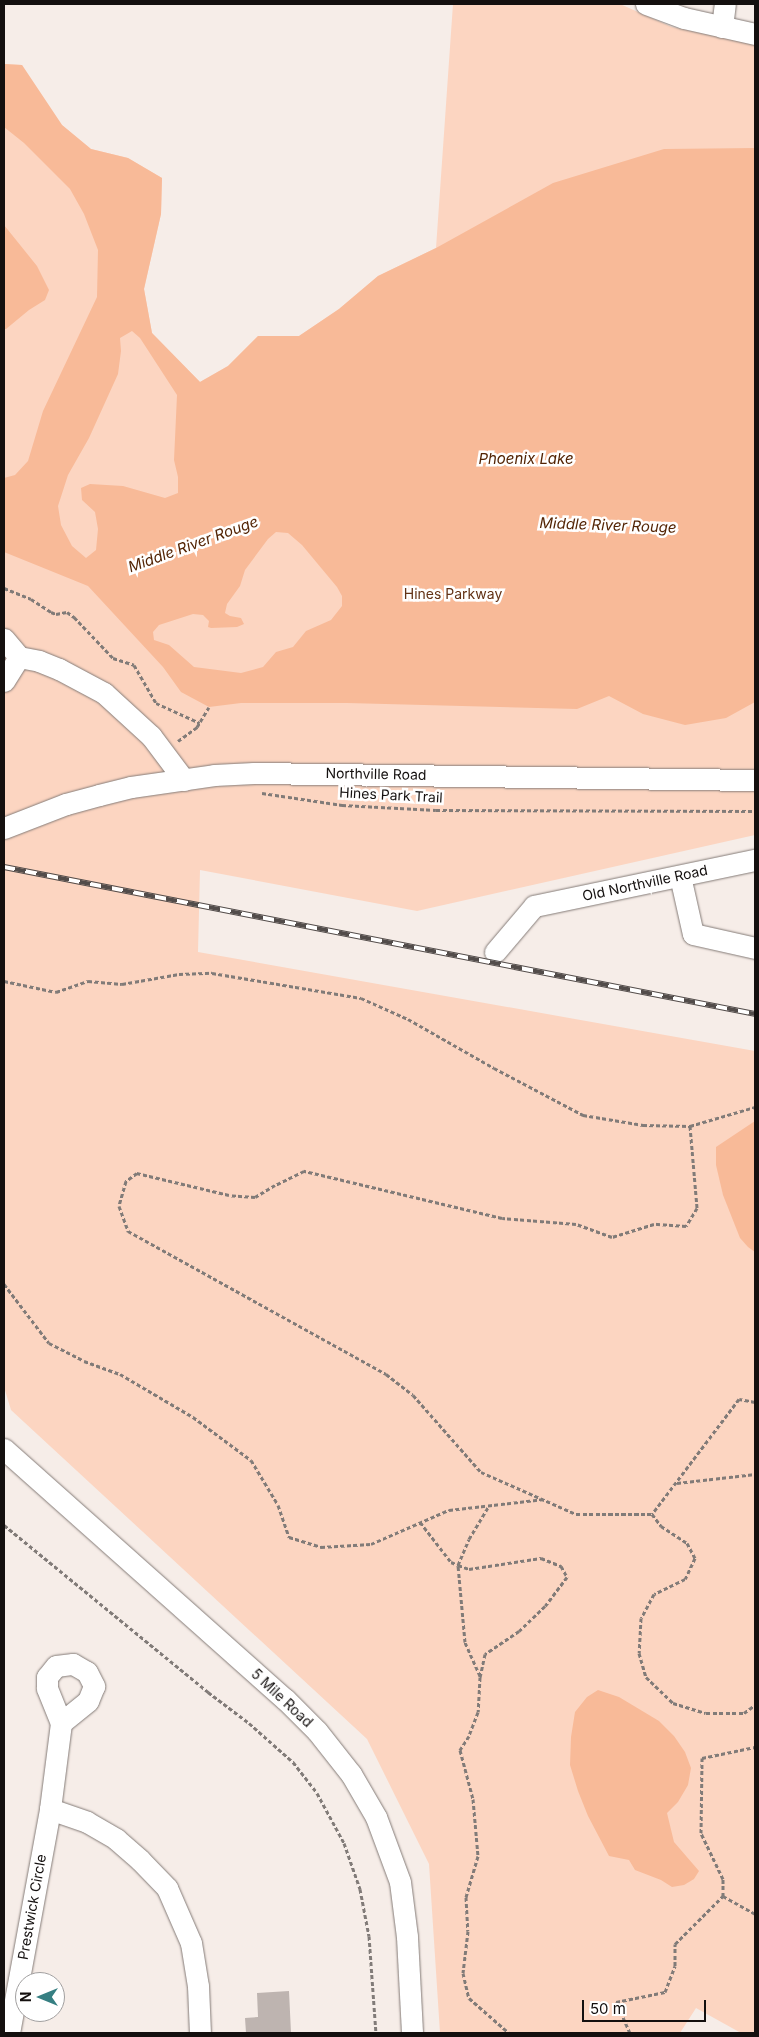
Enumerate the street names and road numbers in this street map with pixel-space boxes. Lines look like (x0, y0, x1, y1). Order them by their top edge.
street label: Northville Road (325, 765, 427, 783)
street label: Hines Park Trail (339, 784, 443, 806)
street label: Old Northville Road (581, 862, 709, 904)
street label: 5 Mile Road (248, 1665, 316, 1731)
street label: Prestwick Circle (14, 1853, 50, 1961)

